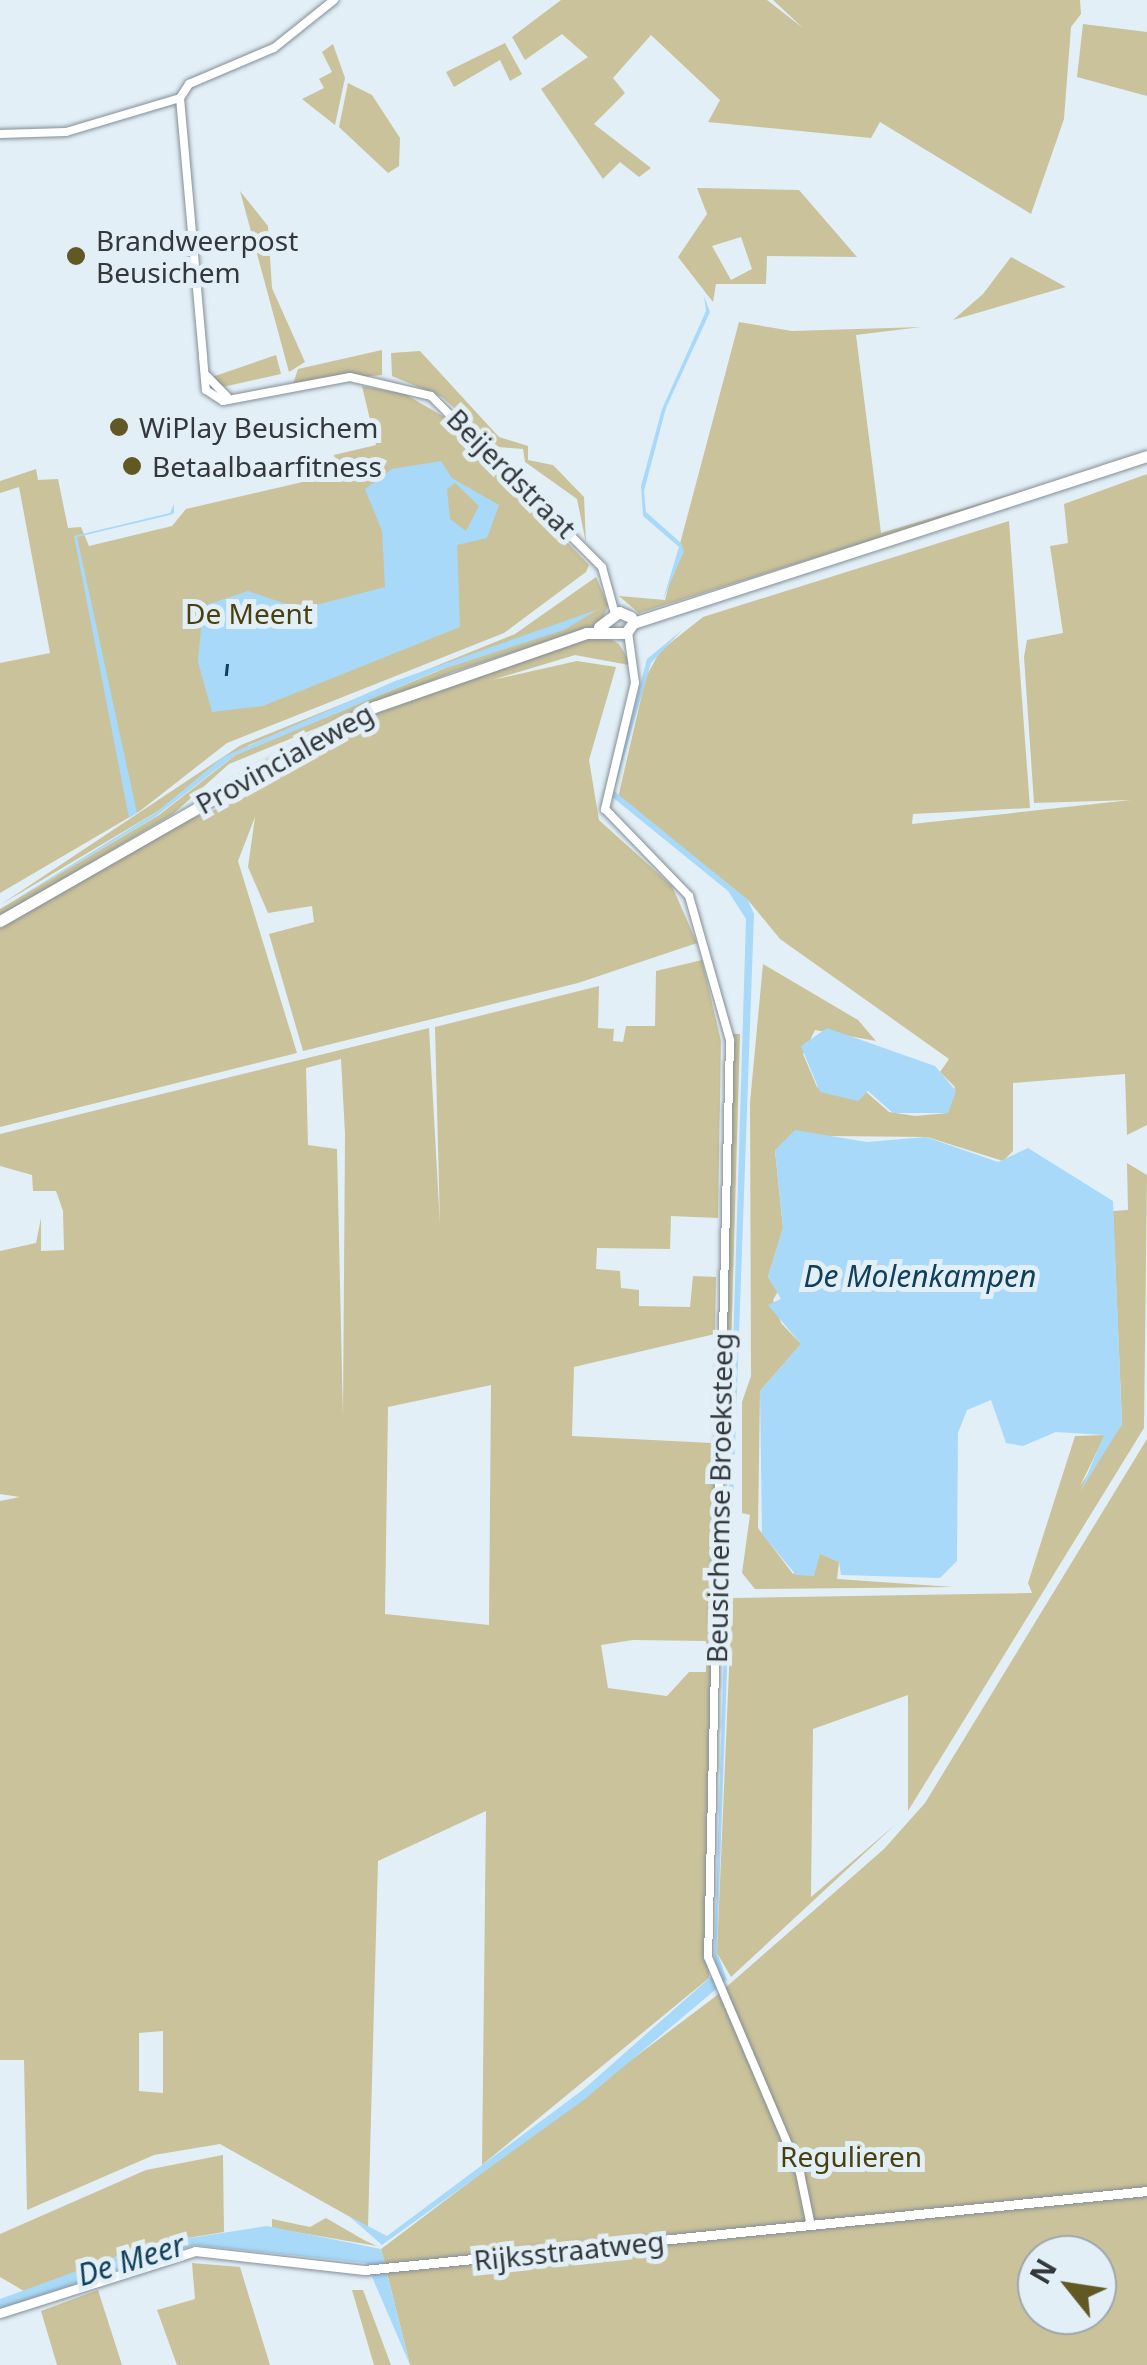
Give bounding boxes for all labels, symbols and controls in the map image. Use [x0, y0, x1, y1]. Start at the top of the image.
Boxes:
place label: Brandweerpost Beusichem [96, 223, 298, 289]
marker: Brandweerpost Beusichem [65, 245, 87, 267]
street label: Beijerdstraat [441, 402, 583, 544]
place label: WiPlay Beusichem [139, 410, 378, 444]
marker: WiPlay Beusichem [108, 416, 130, 438]
place label: Betaalbaarfitness [152, 449, 382, 483]
marker: Betaalbaarfitness [121, 455, 143, 477]
park label: De Meent [185, 596, 313, 630]
street label: Provincialeweg [190, 696, 378, 820]
water label: De Molenkampen [804, 1258, 1036, 1294]
street label: Beusichemse Broeksteeg [699, 1333, 739, 1663]
park label: Regulieren [780, 2139, 922, 2173]
street label: Rijksstraatweg [472, 2223, 666, 2277]
water label: De Meer [73, 2227, 189, 2293]
north arrow [1017, 2235, 1117, 2335]
text: N [1021, 2252, 1065, 2290]

